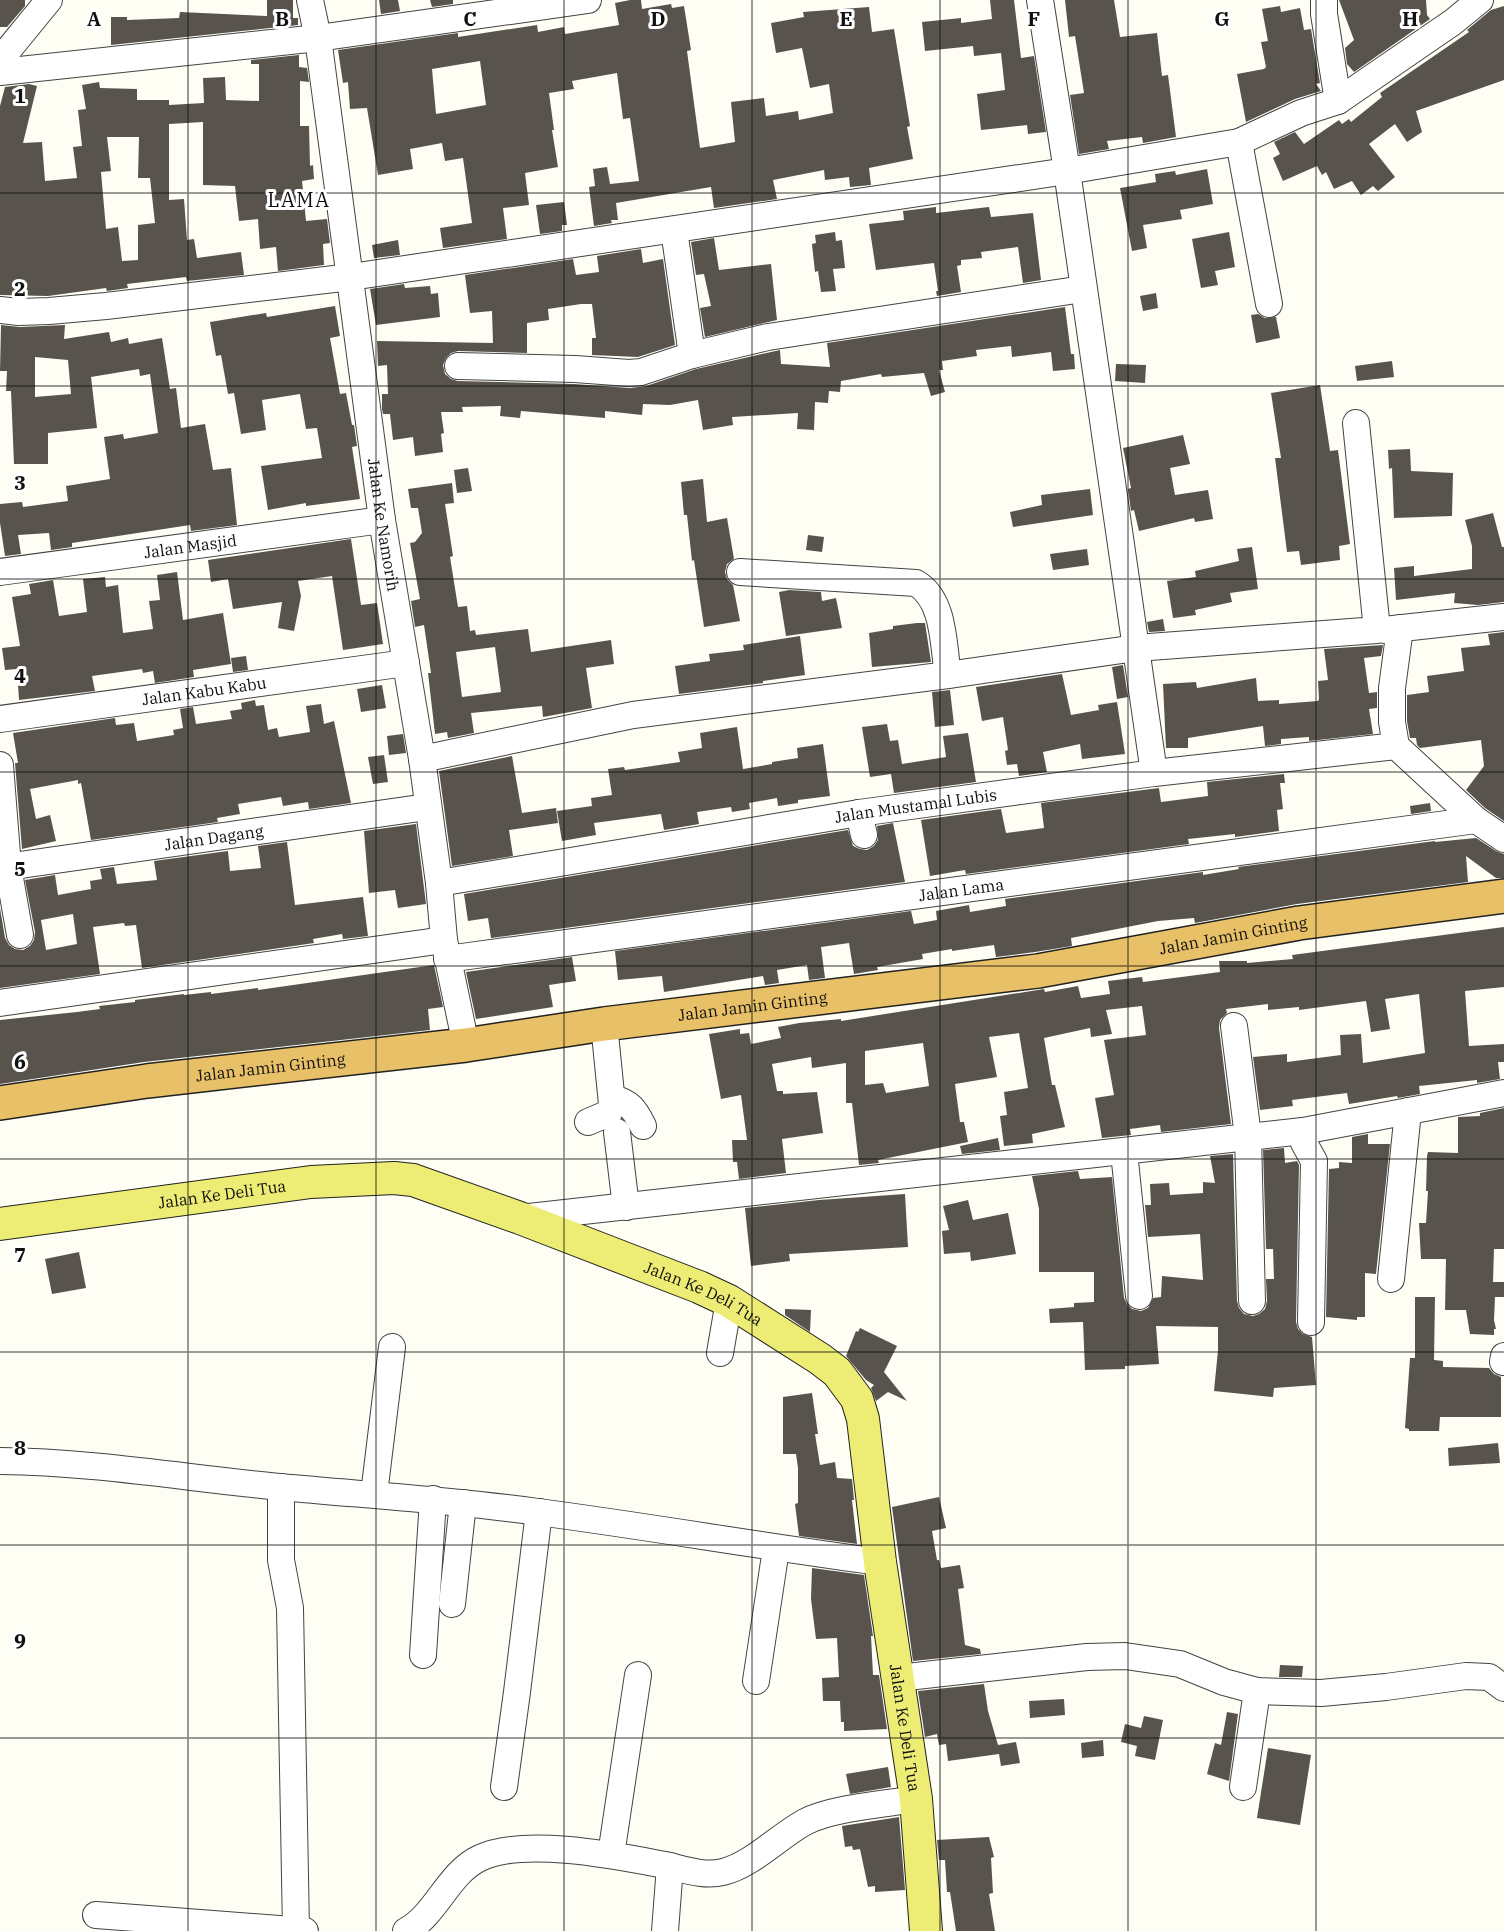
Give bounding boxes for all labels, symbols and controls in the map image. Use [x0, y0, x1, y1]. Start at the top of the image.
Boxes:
text: A [87, 5, 101, 32]
text: B [275, 5, 289, 32]
text: C [463, 5, 477, 32]
text: D [650, 5, 666, 32]
text: E [839, 5, 853, 32]
text: F [1028, 5, 1040, 32]
text: G [1214, 5, 1230, 32]
text: H [1402, 5, 1418, 32]
text: 1 [14, 82, 26, 109]
district label: LAMA [268, 186, 330, 213]
text: 2 [14, 275, 26, 302]
street label: Jalan Ke Namorih [364, 457, 404, 593]
text: 3 [14, 469, 26, 496]
street label: Jalan Masjid [142, 530, 238, 562]
text: 4 [14, 662, 26, 689]
street label: Jalan Kabu Kabu [141, 672, 268, 709]
street label: Jalan Mustamal Lubis [833, 784, 998, 827]
street label: Jalan Dagang [163, 820, 265, 854]
text: 5 [14, 855, 26, 882]
street label: Jalan Lama [917, 874, 1005, 905]
street label: Jalan Jamin Ginting [1158, 912, 1309, 959]
street label: Jalan Jamin Ginting [677, 987, 829, 1025]
text: 6 [14, 1048, 26, 1075]
street label: Jalan Jamin Ginting [195, 1049, 347, 1085]
street label: Jalan Ke Deli Tua [157, 1175, 287, 1213]
text: 7 [14, 1241, 26, 1268]
street label: Jalan Ke Deli Tua [641, 1257, 767, 1330]
text: 8 [14, 1434, 26, 1461]
text: 9 [14, 1627, 26, 1654]
street label: Jalan Ke Deli Tua [886, 1663, 925, 1793]

